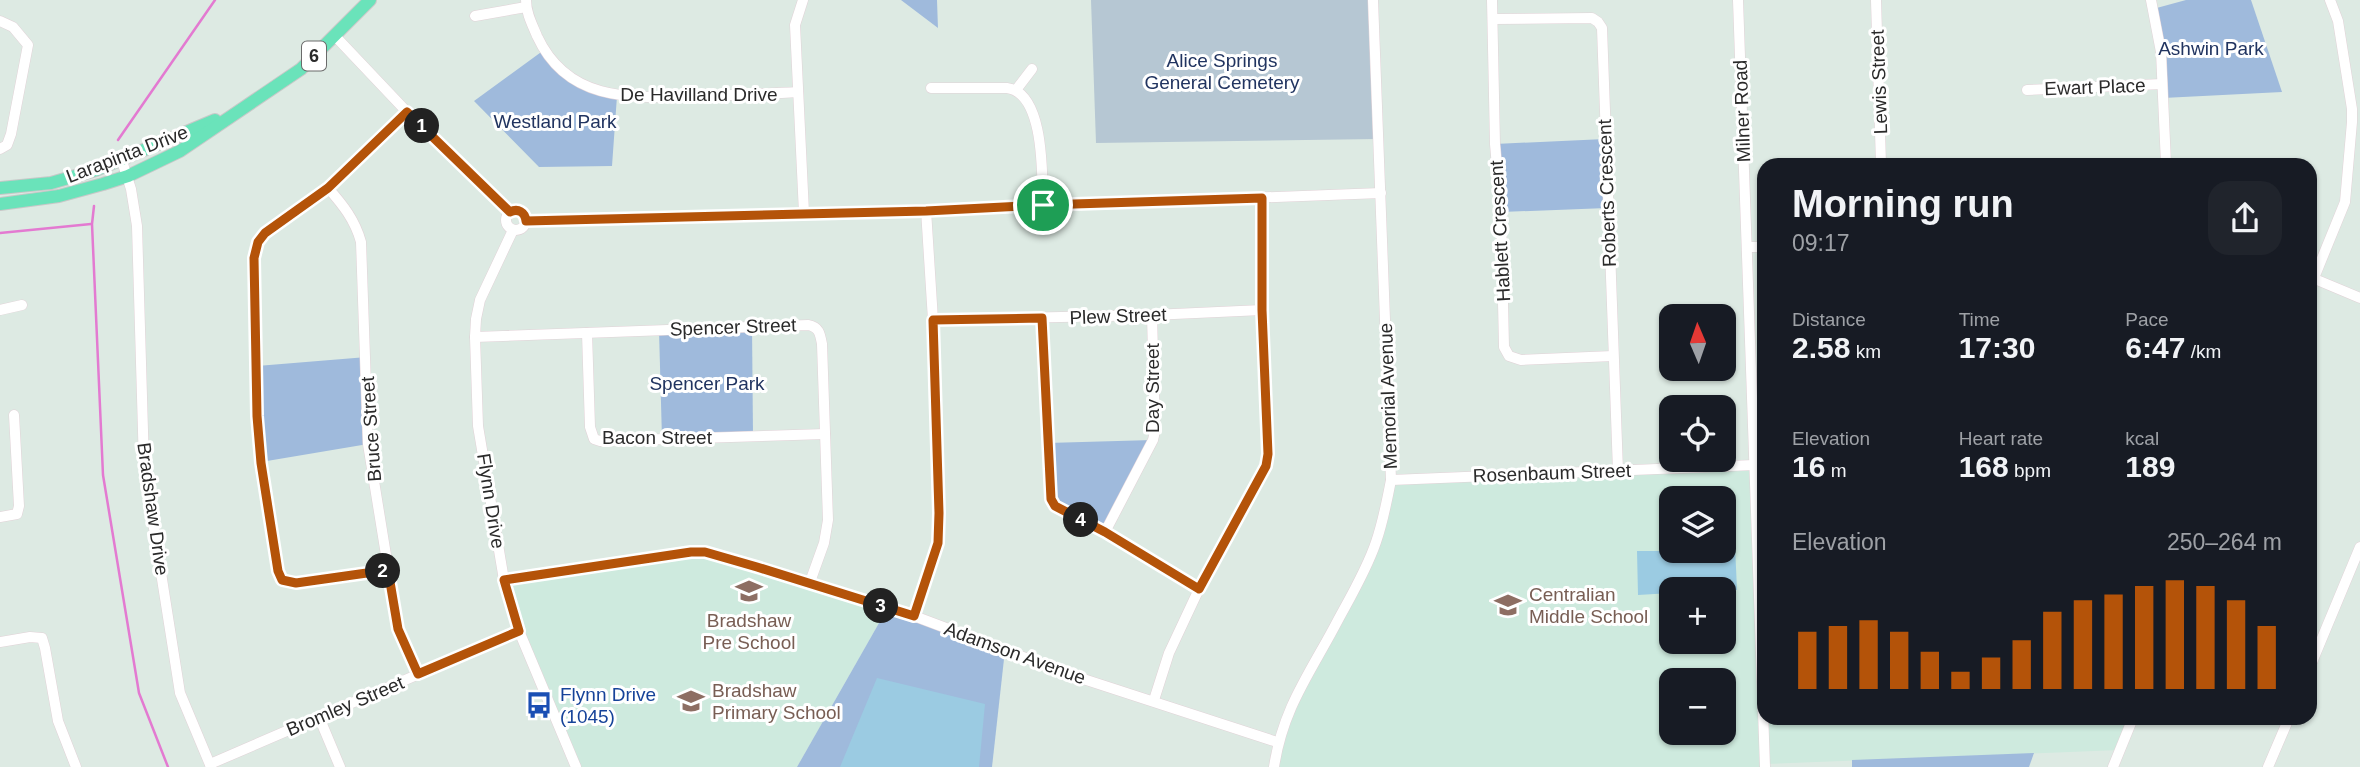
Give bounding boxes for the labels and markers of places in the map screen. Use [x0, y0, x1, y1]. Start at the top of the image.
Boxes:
pin: 1 [404, 108, 440, 144]
pin [1013, 175, 1073, 235]
pin: 4 [1064, 503, 1098, 538]
pin: 2 [366, 554, 400, 588]
school or university icon: Bradshaw Pre School [734, 576, 764, 606]
place label: Centralian Middle School [1529, 584, 1648, 627]
pin: 3 [864, 588, 898, 624]
school or university icon: Centralian Middle School [1493, 590, 1523, 620]
place label: Bradshaw Pre School [703, 610, 795, 653]
place label: Bradshaw Primary School [712, 680, 841, 723]
place label: Flynn Drive (1045) [560, 684, 656, 727]
school or university icon: Bradshaw Primary School [676, 686, 706, 716]
bus stop icon: Flynn Drive (1045) [524, 690, 554, 720]

